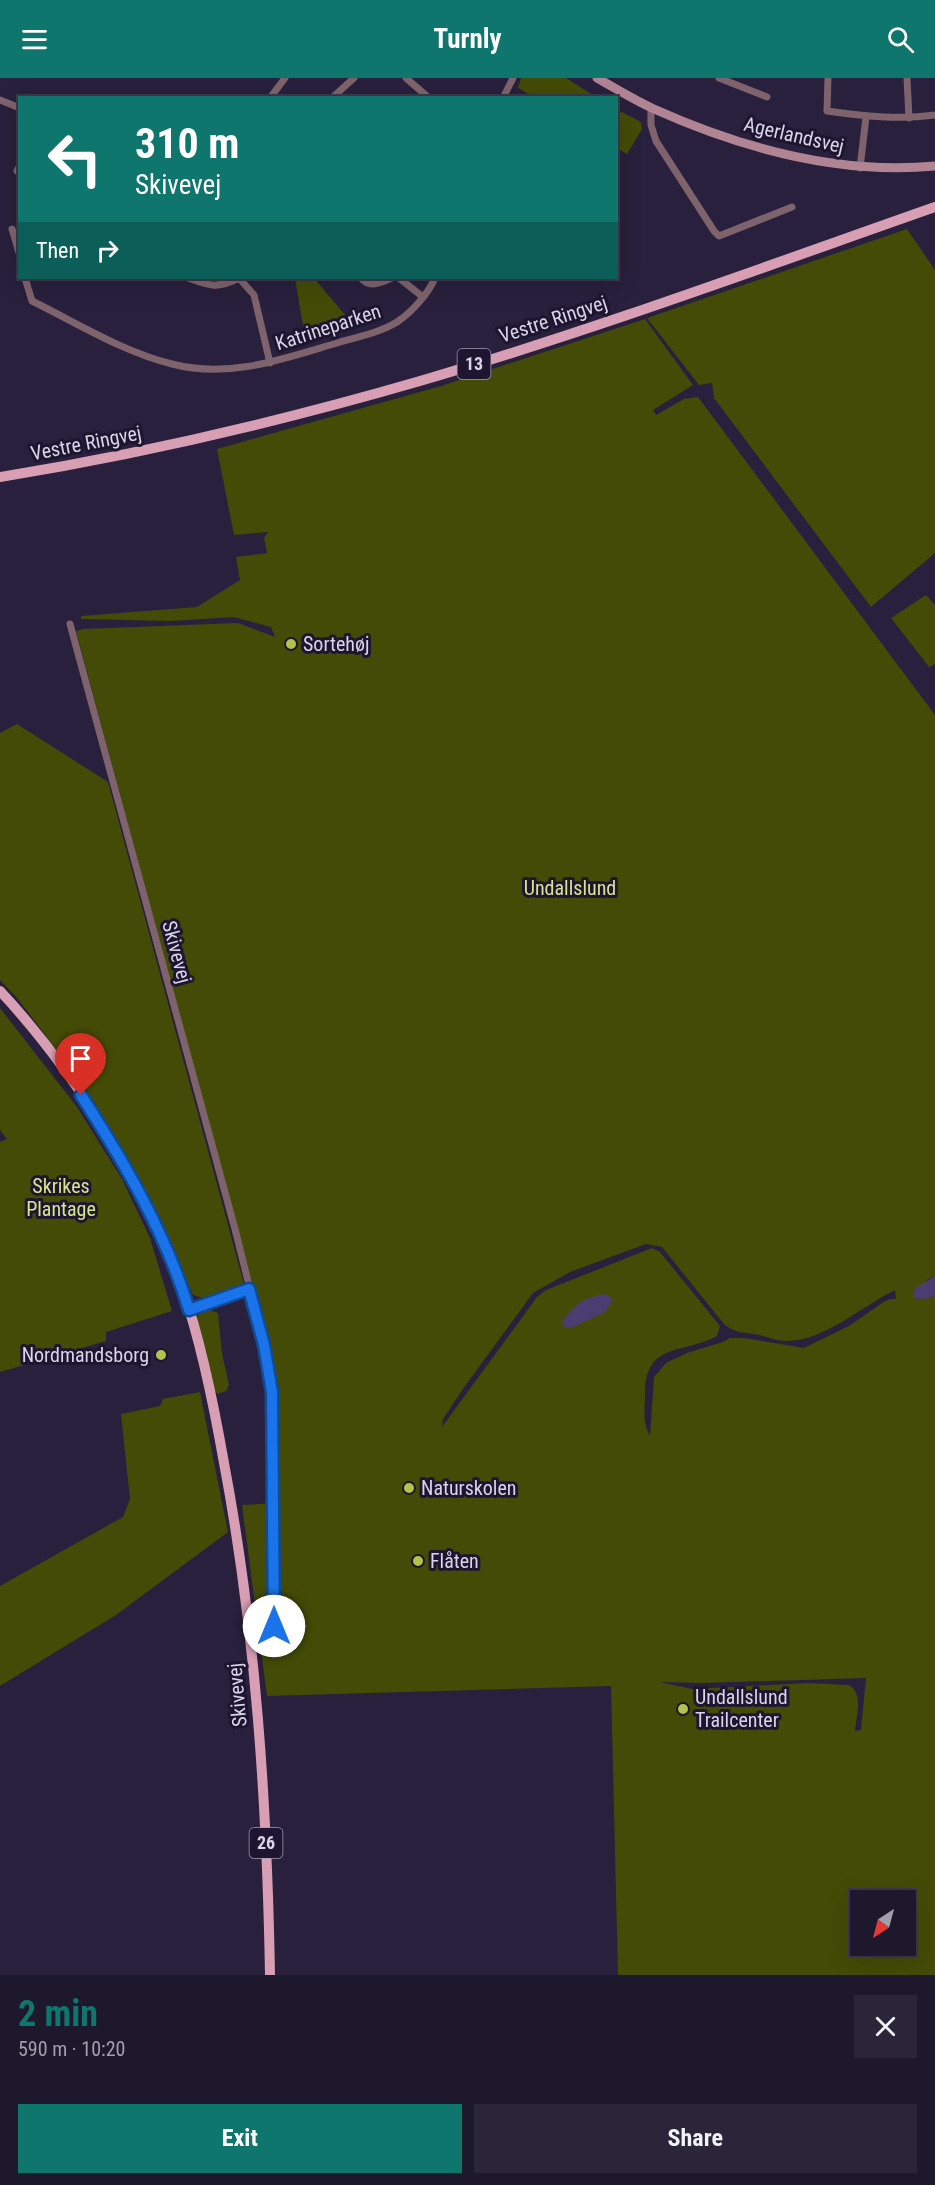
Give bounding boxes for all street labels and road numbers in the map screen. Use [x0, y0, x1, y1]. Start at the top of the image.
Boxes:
street label: Agerlandsvej [742, 112, 846, 158]
street label: Vestre Ringvej [496, 290, 610, 348]
street label: Katrineparken [272, 299, 384, 355]
road number: 13 [458, 349, 490, 379]
street label: Vestre Ringvej [29, 421, 143, 465]
street label: Skivevej [157, 918, 197, 986]
street label: Skivevej [222, 1662, 252, 1728]
road number: 26 [250, 1828, 282, 1858]

